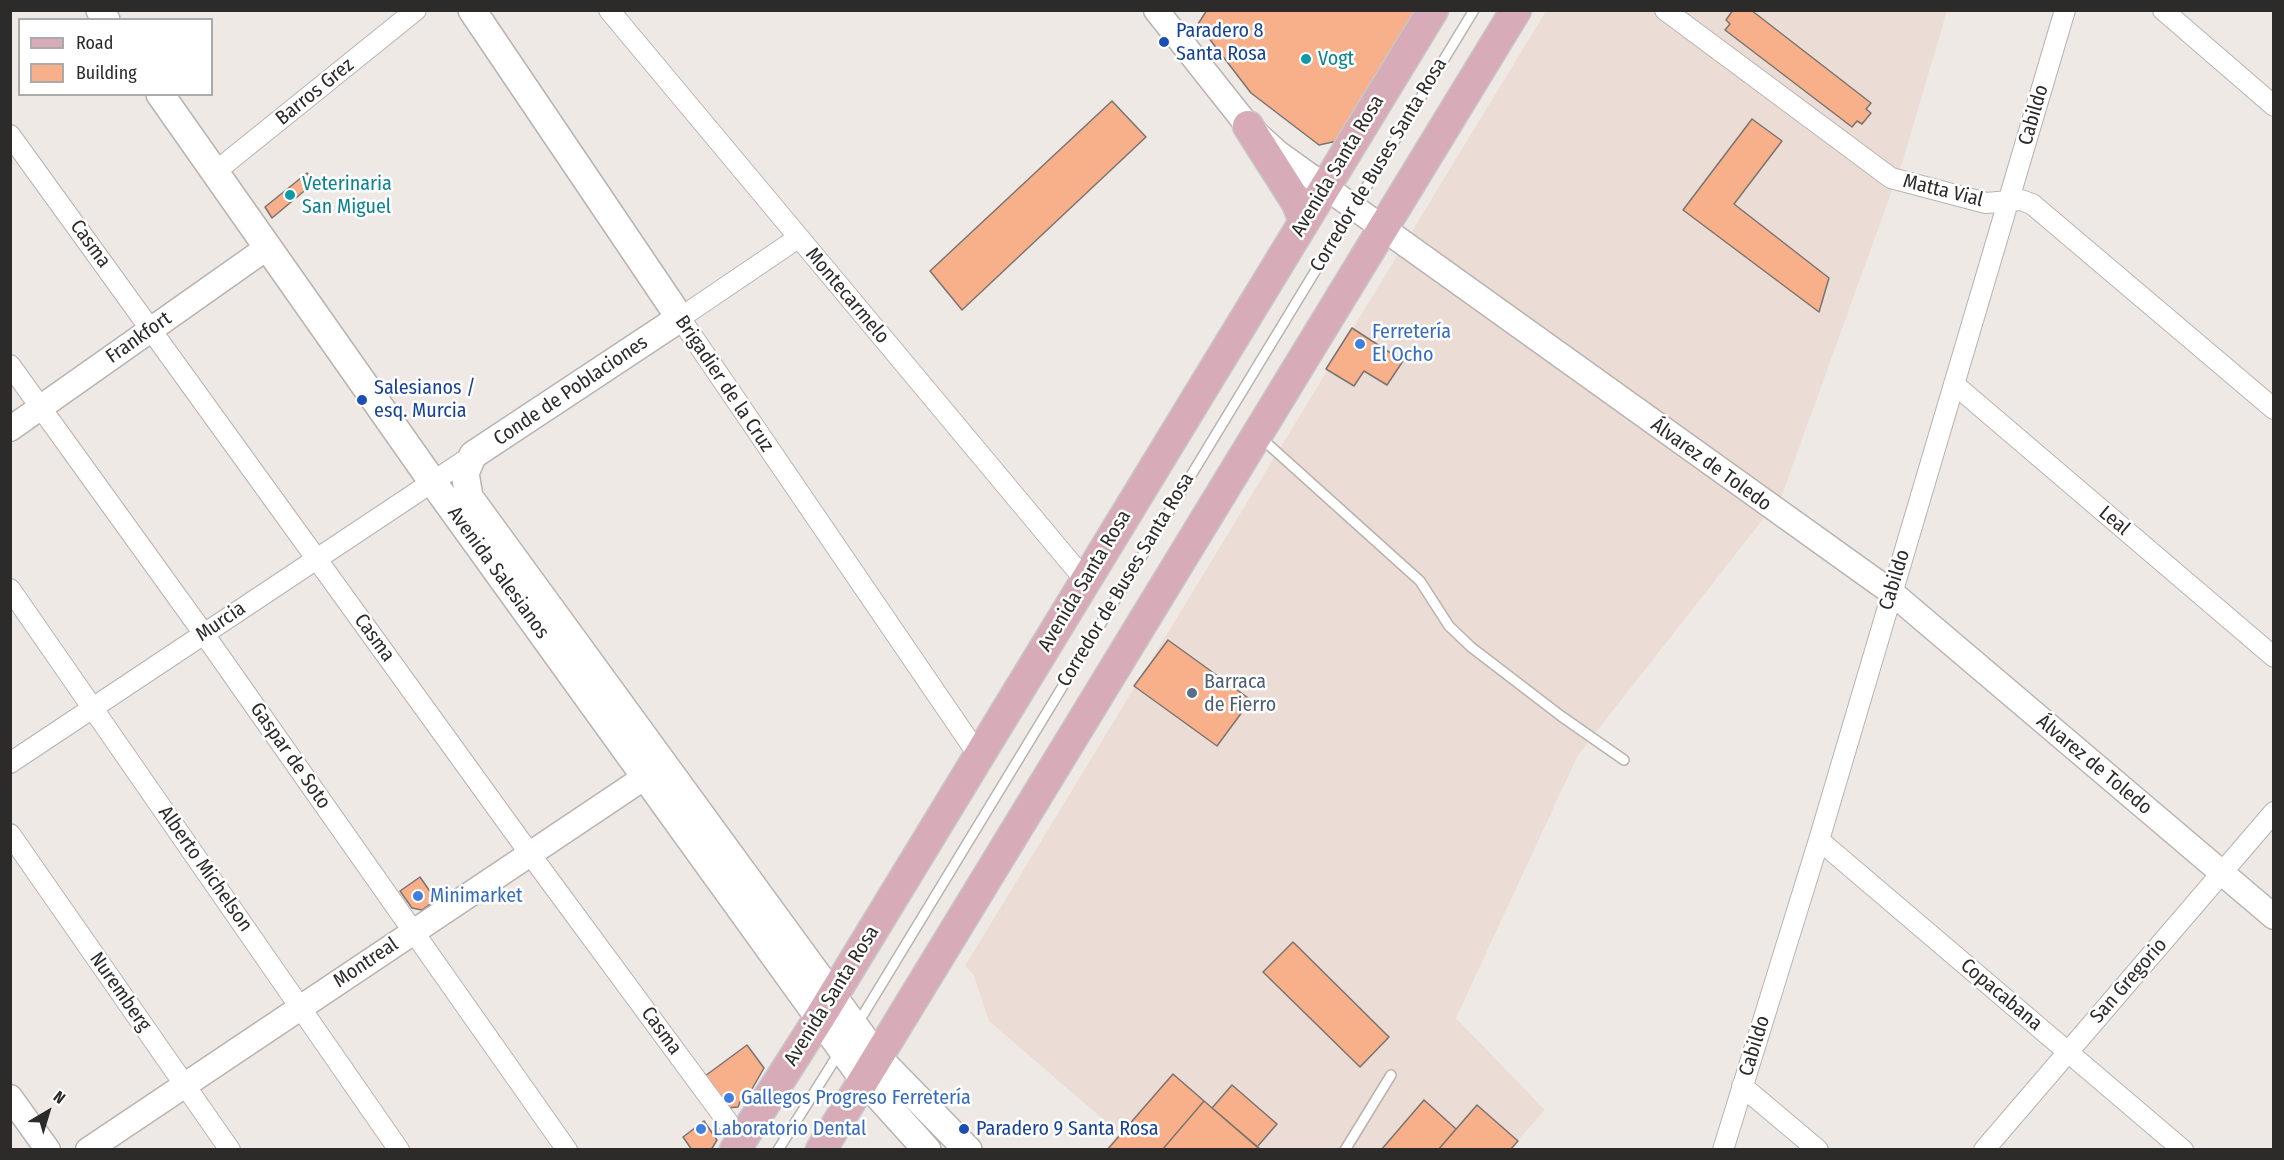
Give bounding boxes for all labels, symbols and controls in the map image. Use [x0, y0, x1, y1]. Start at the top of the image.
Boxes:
legend [18, 18, 213, 96]
place label: Paradero 8 Santa Rosa [1176, 19, 1266, 66]
text: Road [76, 32, 113, 54]
marker: Paradero 8 Santa Rosa [1157, 35, 1171, 49]
place label: Vogt [1318, 47, 1354, 71]
marker: Vogt [1299, 52, 1313, 66]
street label: Barros Grez [271, 53, 359, 131]
street label: Corredor de Buses Santa Rosa [1306, 54, 1452, 276]
text: Building [76, 62, 137, 84]
street label: Cabildo [2014, 82, 2054, 148]
street label: Avenida Santa Rosa [1286, 91, 1390, 241]
street label: Matta Vial [1901, 169, 1985, 213]
place label: Veterinaria San Miguel [302, 172, 392, 219]
marker: Veterinaria San Miguel [283, 188, 297, 202]
street label: Casma [65, 215, 115, 273]
street label: Montecarmelo [800, 243, 894, 349]
street label: Frankfort [102, 307, 176, 369]
street label: Brigadier de la Cruz [670, 311, 778, 457]
place label: Ferretería El Ocho [1372, 320, 1451, 367]
street label: Conde de Poblaciones [489, 331, 653, 451]
marker: Ferretería El Ocho [1353, 337, 1367, 351]
place label: Salesianos / esq. Murcia [374, 376, 476, 423]
marker: Salesianos / esq. Murcia [355, 393, 369, 407]
street label: Álvarez de Toledo [1646, 413, 1776, 517]
street label: Corredor de Buses Santa Rosa [1053, 469, 1199, 691]
street label: Leal [2094, 501, 2134, 541]
street label: Avenida Salesianos [442, 502, 554, 644]
street label: Avenida Santa Rosa [1033, 506, 1137, 656]
street label: Cabildo [1874, 547, 1916, 613]
street label: Murcia [192, 597, 250, 647]
street label: Casma [349, 609, 399, 667]
place label: Barraca de Fierro [1204, 670, 1276, 717]
marker: Barraca de Fierro [1185, 686, 1199, 700]
street label: Gaspar de Soto [245, 698, 335, 814]
street label: Álvarez de Toledo [2031, 710, 2157, 820]
street label: Alberto Michelson [153, 802, 257, 936]
place label: Minimarket [430, 884, 523, 908]
marker: Minimarket [411, 889, 425, 903]
street label: Avenida Santa Rosa [779, 922, 885, 1070]
street label: Montreal [329, 933, 403, 993]
street label: San Gregorio [2086, 934, 2172, 1028]
street label: Nuremberg [84, 948, 156, 1036]
street label: Copacabana [1955, 954, 2047, 1036]
street label: Casma [636, 1002, 686, 1060]
street label: Cabildo [1734, 1013, 1776, 1079]
north arrow [18, 1082, 78, 1142]
place label: Gallegos Progreso Ferretería [741, 1086, 971, 1110]
text: N [50, 1087, 69, 1108]
marker: Gallegos Progreso Ferretería [722, 1091, 736, 1105]
place label: Laboratorio Dental [713, 1117, 866, 1141]
place label: Paradero 9 Santa Rosa [976, 1117, 1159, 1141]
marker: Laboratorio Dental [694, 1122, 708, 1136]
marker: Paradero 9 Santa Rosa [957, 1122, 971, 1136]

